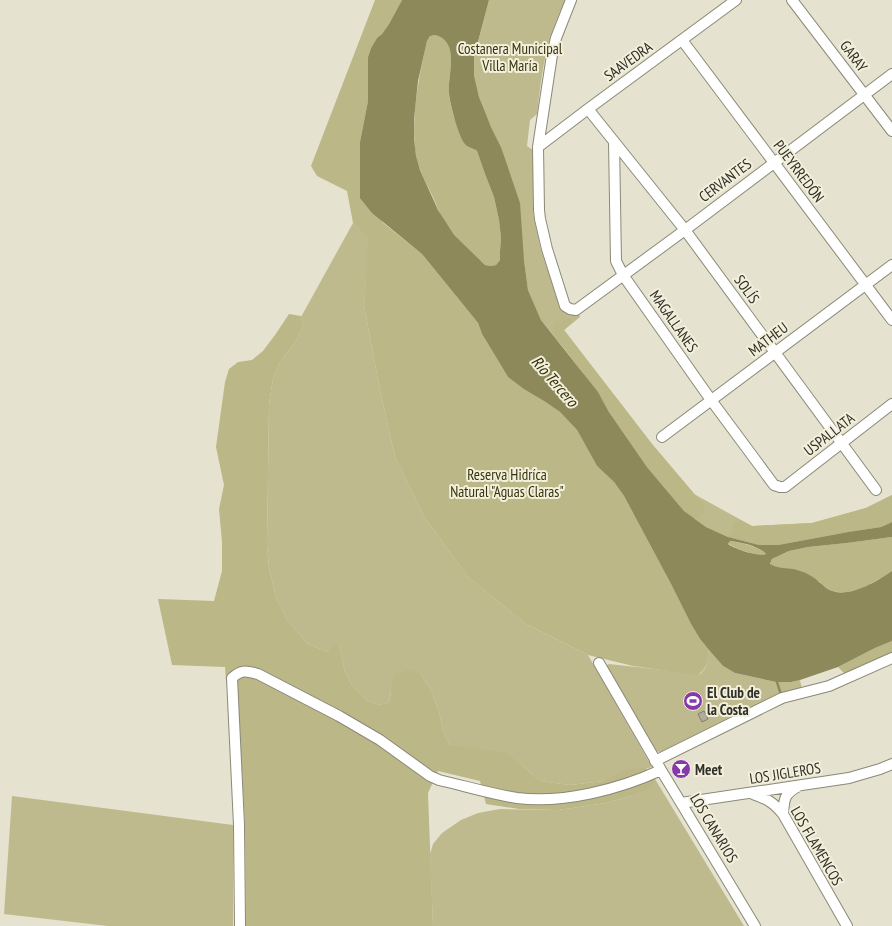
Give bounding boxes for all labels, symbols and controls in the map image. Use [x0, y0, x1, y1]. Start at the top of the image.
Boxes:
street label: SAAVEDRA [600, 37, 657, 85]
street label: GARAY [836, 37, 872, 76]
park label: Costanera Municipal Villa María [458, 39, 563, 75]
street label: PUEYRREDÓN [769, 136, 829, 206]
street label: CERVANTES [695, 154, 755, 206]
street label: SOLÍS [730, 271, 764, 307]
street label: MAGALLANES [646, 286, 702, 356]
street label: MATHEU [744, 318, 792, 360]
water label: Río Tercero [527, 351, 583, 411]
street label: USPALLATA [800, 408, 859, 460]
park label: Reserva Hidríca Natural "Aguas Claras" [450, 465, 564, 501]
place label: El Club de la Costa [707, 683, 760, 719]
sports icon: El Club de la Costa [682, 690, 704, 712]
bar icon: Meet [670, 758, 692, 780]
street label: LOS JIGLEROS [748, 758, 822, 788]
place label: Meet [695, 760, 723, 779]
street label: LOS CANARIOS [686, 790, 742, 866]
street label: LOS FLAMENCOS [787, 803, 847, 889]

